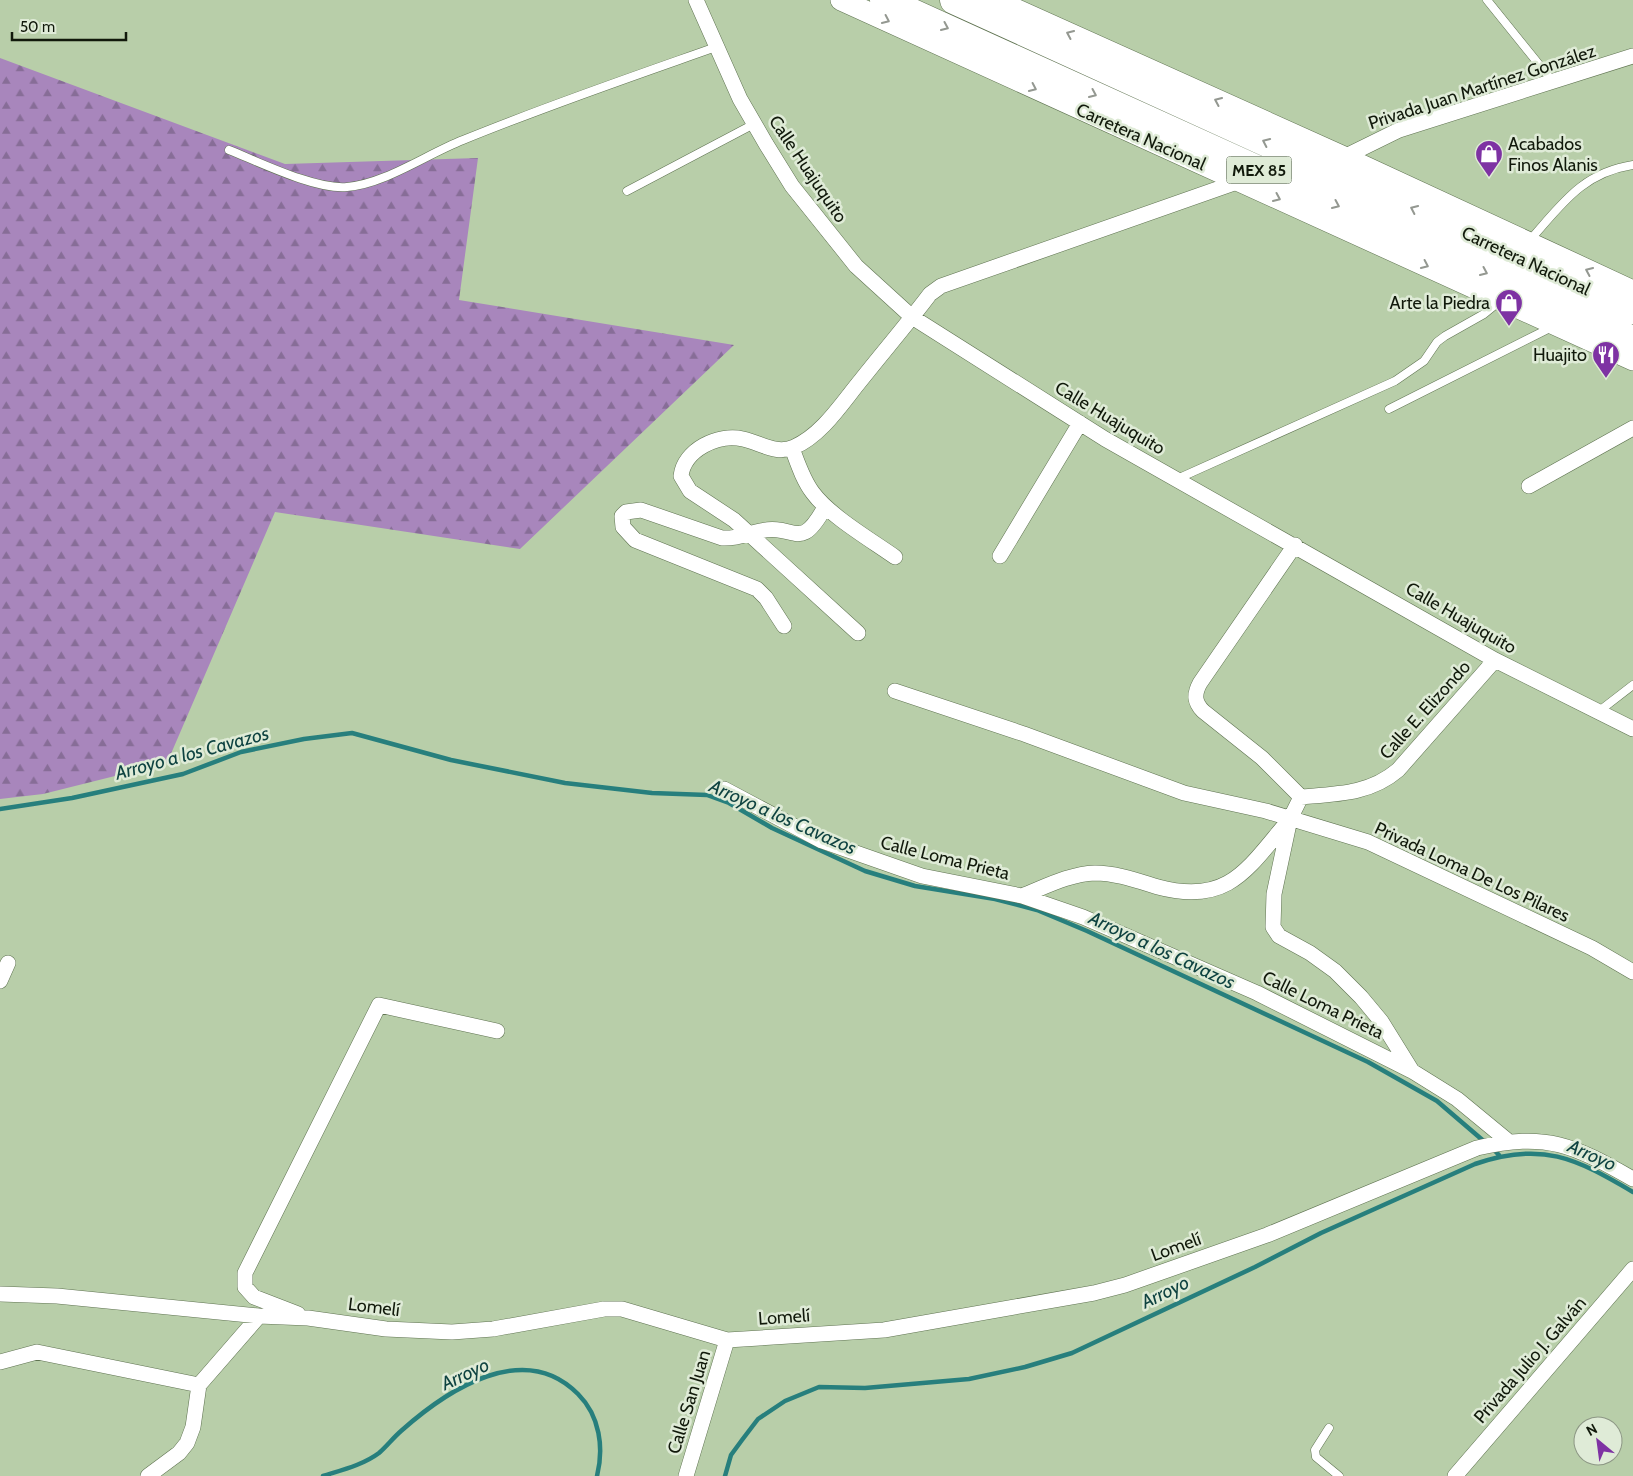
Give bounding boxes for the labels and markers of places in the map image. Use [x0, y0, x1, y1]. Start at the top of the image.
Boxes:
place label: Acabados Finos Alanis [1508, 133, 1598, 176]
shop icon: Acabados Finos Alanis [1474, 139, 1504, 178]
shop icon: Arte la Piedra [1494, 288, 1524, 327]
place label: Arte la Piedra [1390, 292, 1490, 314]
restaurant icon: Huajito [1591, 340, 1621, 379]
place label: Huajito [1533, 344, 1587, 366]

